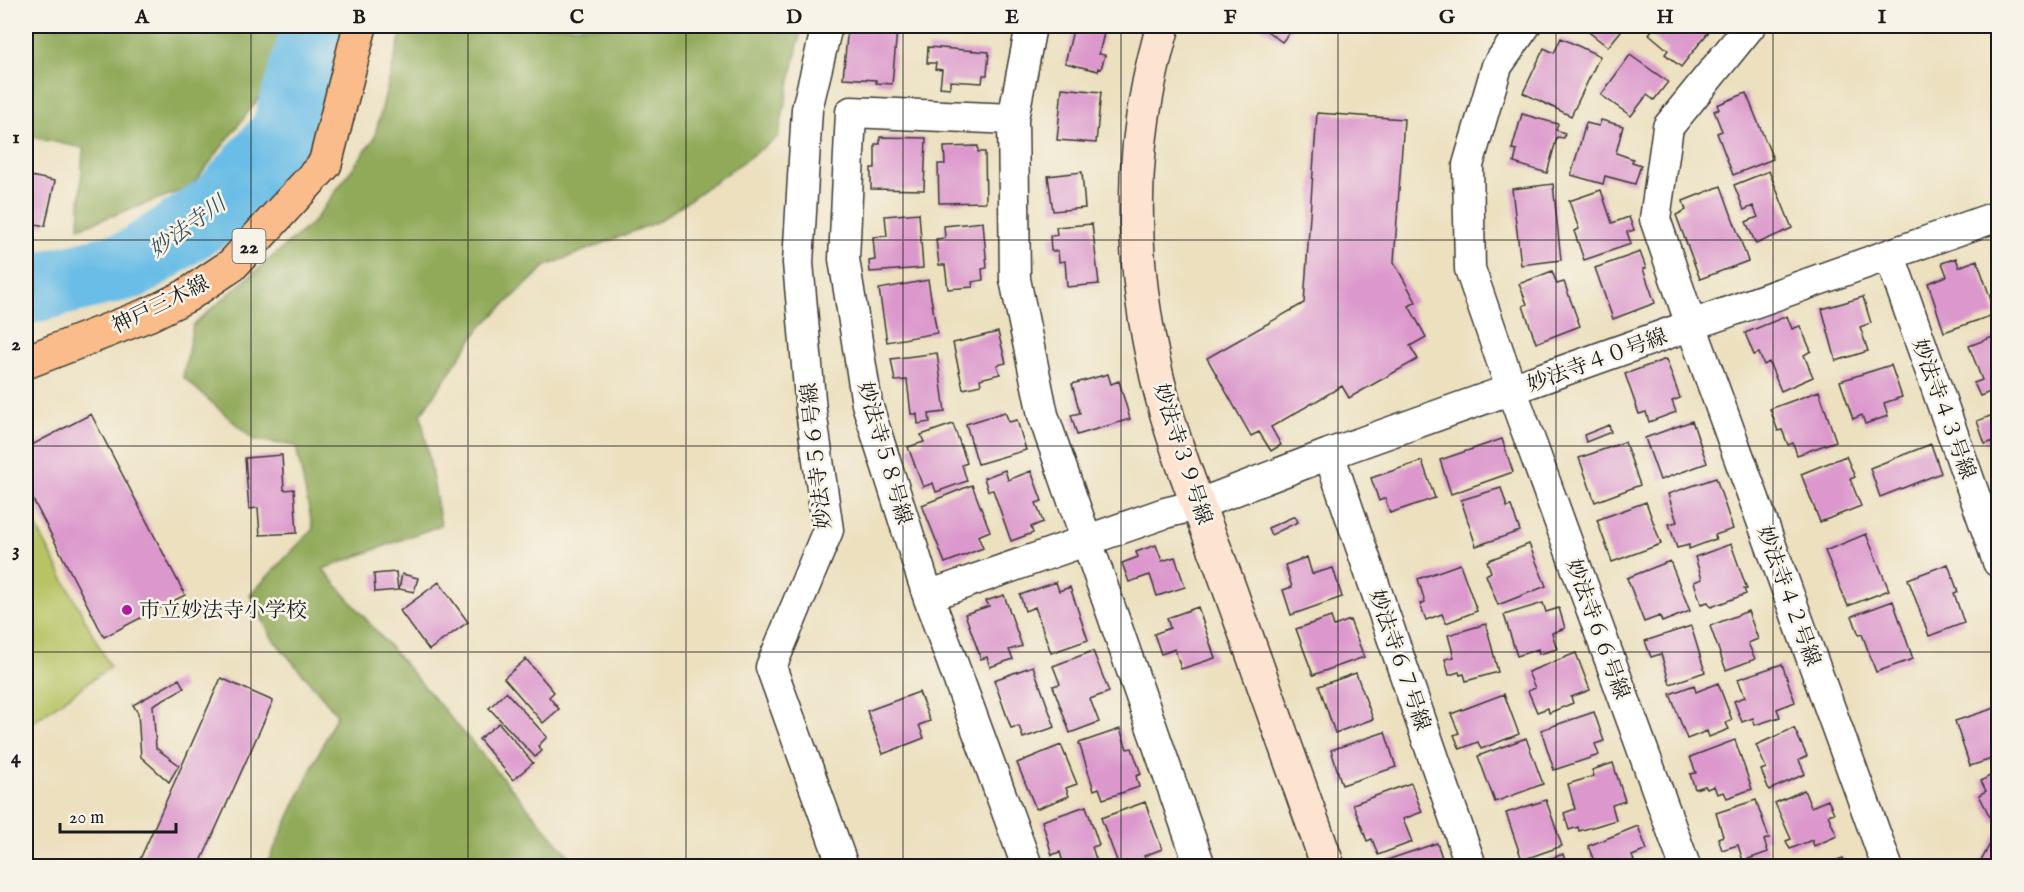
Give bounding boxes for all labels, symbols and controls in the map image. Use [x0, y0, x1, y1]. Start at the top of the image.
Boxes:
text: A [134, 5, 150, 30]
text: B [352, 5, 366, 30]
text: C [570, 5, 584, 30]
text: D [786, 5, 802, 30]
text: E [1005, 5, 1019, 30]
text: F [1224, 5, 1237, 30]
text: G [1439, 5, 1456, 30]
text: H [1656, 5, 1674, 30]
text: I [1878, 5, 1887, 30]
text: 1 [12, 125, 20, 150]
water label: 妙法寺川 [144, 189, 234, 265]
road number: 22 [232, 229, 266, 263]
street label: 神戸三木線 [108, 270, 214, 340]
street label: 妙法寺４０号線 [1524, 324, 1671, 399]
text: 2 [11, 332, 21, 357]
street label: 妙法寺４３号線 [1905, 336, 1980, 483]
street label: 妙法寺５８号線 [850, 379, 917, 528]
street label: 妙法寺３９号線 [1146, 380, 1217, 529]
street label: 妙法寺５６号線 [796, 381, 839, 530]
street label: 妙法寺４２号線 [1750, 523, 1825, 670]
text: 3 [12, 538, 20, 563]
street label: 妙法寺６６号線 [1559, 556, 1634, 703]
street label: 妙法寺６７号線 [1362, 587, 1435, 734]
place label: 市立妙法寺小学校 [139, 598, 307, 625]
marker: 市立妙法寺小学校 [120, 603, 134, 617]
text: 4 [11, 745, 22, 770]
scale bar [60, 796, 176, 834]
text: 20 m [69, 807, 104, 830]

